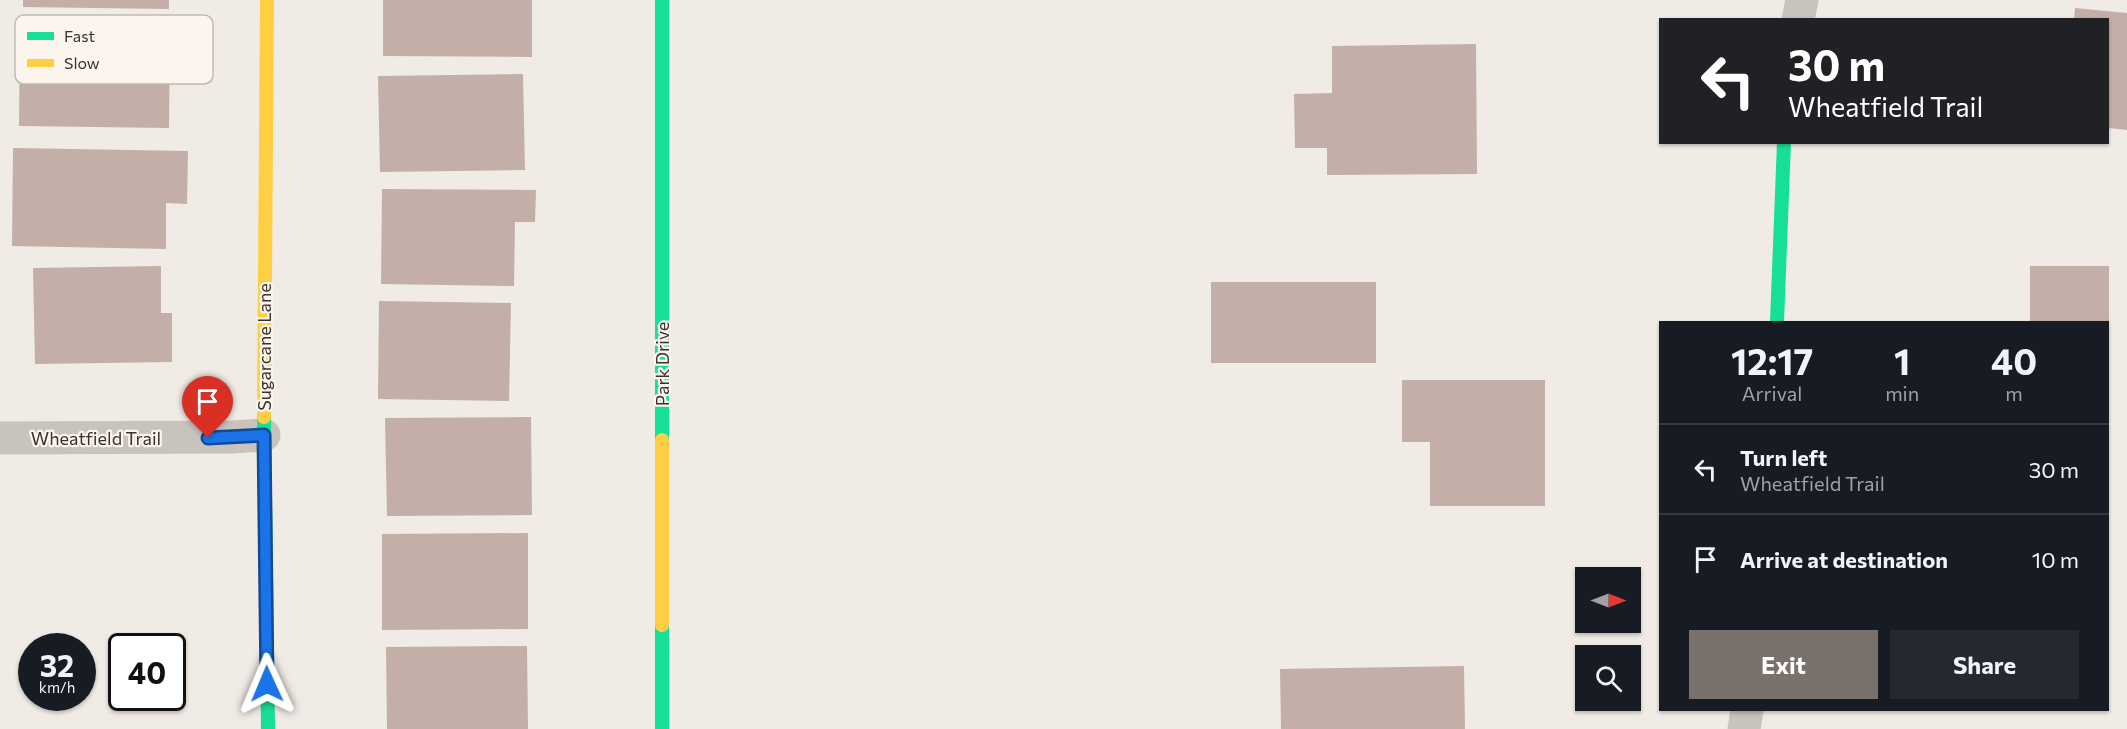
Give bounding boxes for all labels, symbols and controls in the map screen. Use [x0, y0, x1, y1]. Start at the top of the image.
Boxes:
legend [15, 15, 213, 84]
text: Fast [64, 26, 95, 45]
text: 30 m [1788, 38, 1885, 90]
icon: left [1689, 42, 1767, 120]
text: Slow [64, 53, 100, 72]
text: Wheatfield Trail [1788, 90, 1983, 123]
street label: Sugarcane Lane [253, 283, 275, 411]
street label: Park Drive [651, 322, 673, 406]
text: 12:17 [1731, 338, 1813, 382]
text: 1 [1894, 338, 1910, 382]
text: 40 [1991, 338, 2037, 382]
pin [182, 376, 233, 438]
text: Arrival [1742, 381, 1802, 405]
text: min [1885, 381, 1919, 405]
text: m [2005, 381, 2023, 405]
icon: arrive [191, 385, 224, 418]
street label: Wheatfield Trail [31, 427, 161, 449]
text: Turn left [1740, 444, 1827, 471]
icon: left [1689, 453, 1722, 486]
text: 30 m [2029, 456, 2079, 483]
text: Wheatfield Trail [1740, 471, 1885, 495]
icon: arrive [1689, 543, 1722, 576]
text: Arrive at destination [1740, 546, 1948, 573]
text: 10 m [2032, 546, 2079, 573]
north arrow [1575, 567, 1641, 633]
map controls [1575, 567, 1641, 711]
button: Exit [1689, 630, 1878, 699]
button: Share [1890, 630, 2079, 699]
speed limit sign: 40 [108, 633, 186, 711]
button: search [1575, 645, 1641, 711]
text: 32 [40, 646, 74, 683]
position arrow [235, 652, 299, 716]
text: km/h [39, 678, 75, 696]

